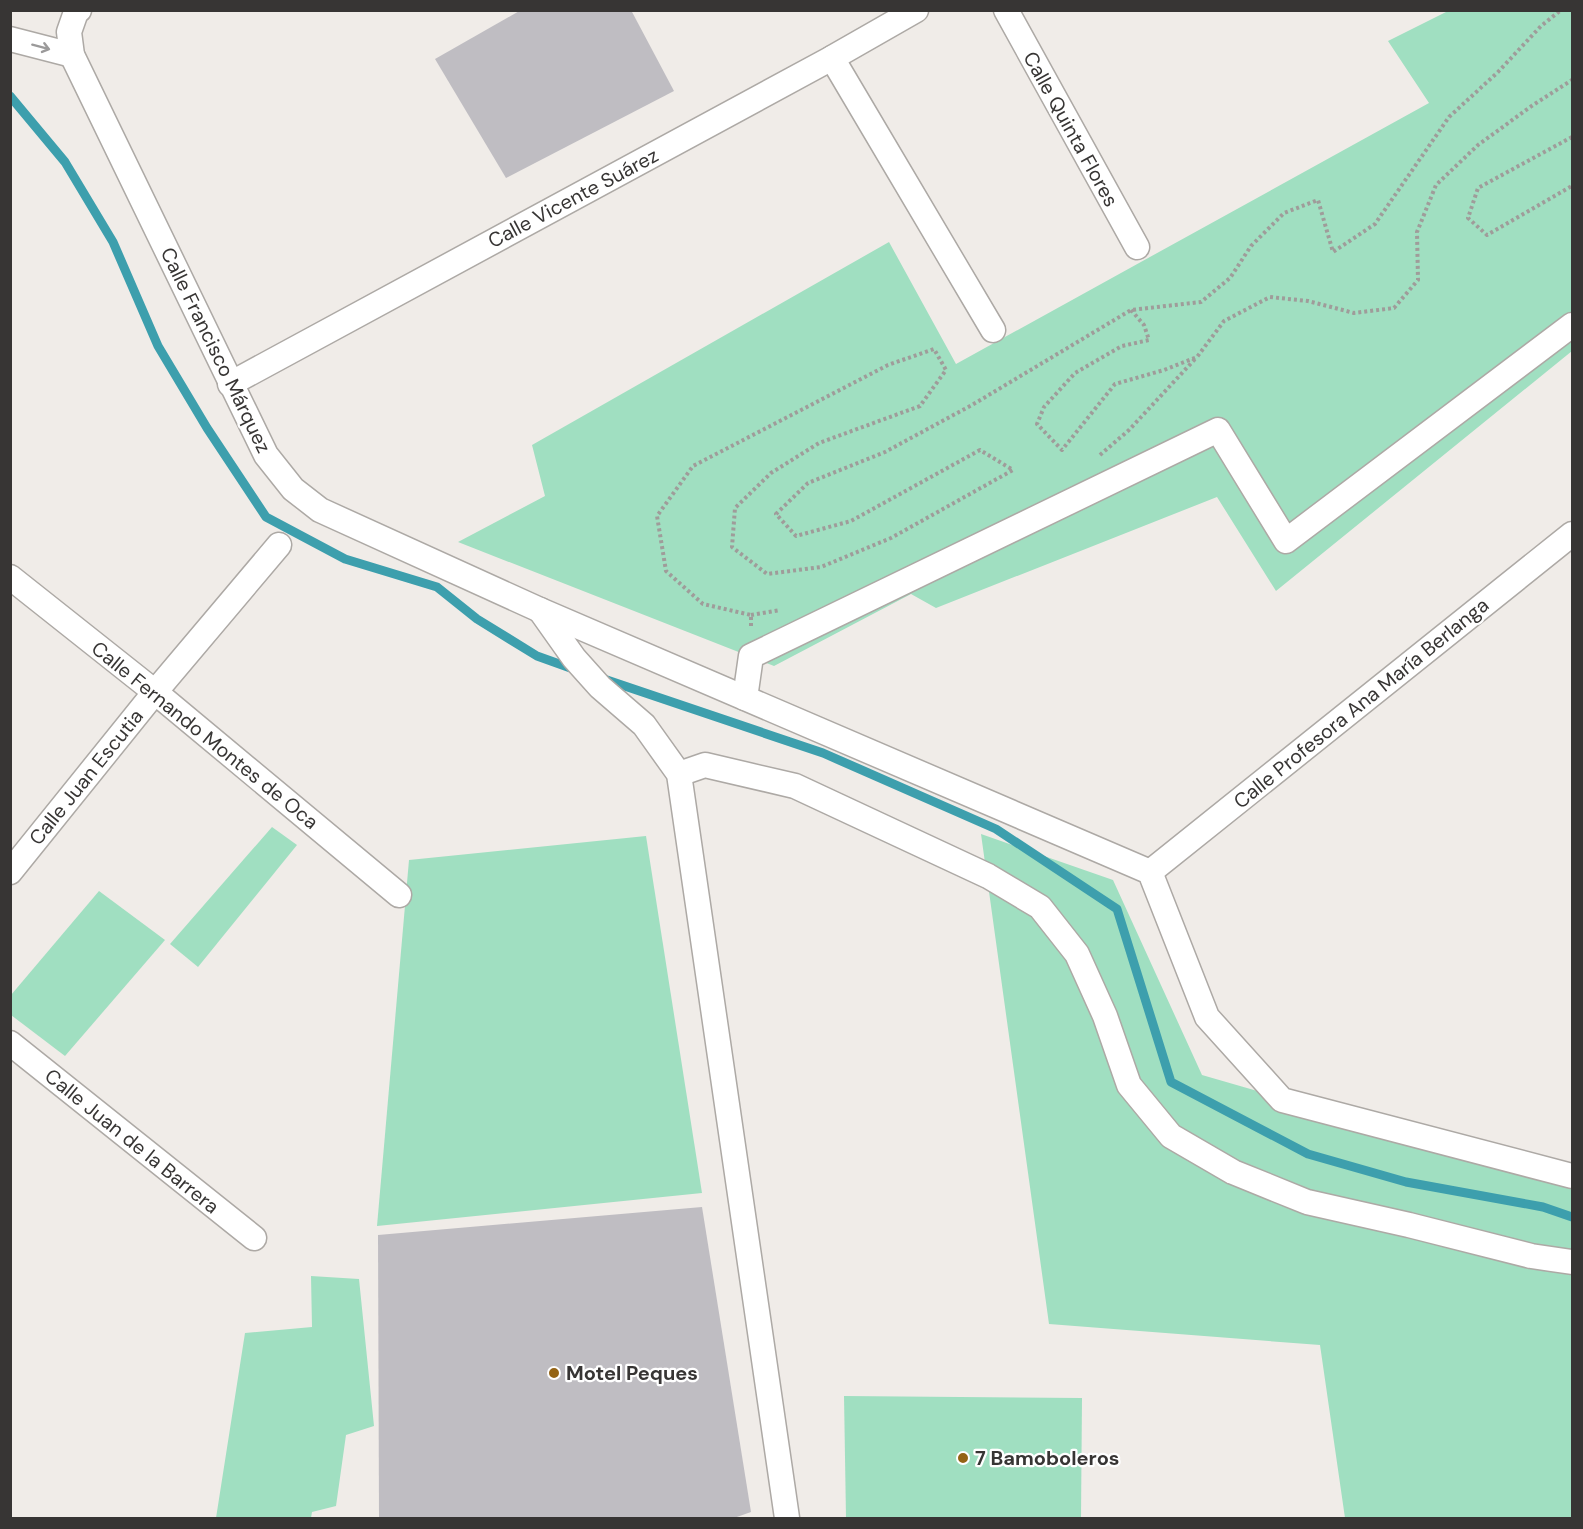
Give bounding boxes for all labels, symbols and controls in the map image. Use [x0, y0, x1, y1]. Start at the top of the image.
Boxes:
one-way arrow [32, 42, 51, 54]
street label: Calle Quinta Flores [1018, 47, 1124, 211]
street label: Calle Vicente Suárez [483, 142, 663, 254]
street label: Calle Francisco Márquez [155, 243, 277, 457]
street label: Calle Profesora Ana María Berlanga [1228, 592, 1494, 814]
street label: Calle Fernando Montes de Oca [86, 635, 324, 835]
street label: Calle Juan Escutia [23, 704, 149, 850]
street label: Calle Juan de la Barrera [40, 1063, 224, 1219]
place label: Motel Peques [566, 1360, 698, 1386]
marker: Motel Peques [547, 1366, 561, 1380]
place label: 7 Bamoboleros [975, 1445, 1119, 1471]
marker: 7 Bamoboleros [956, 1451, 970, 1465]

